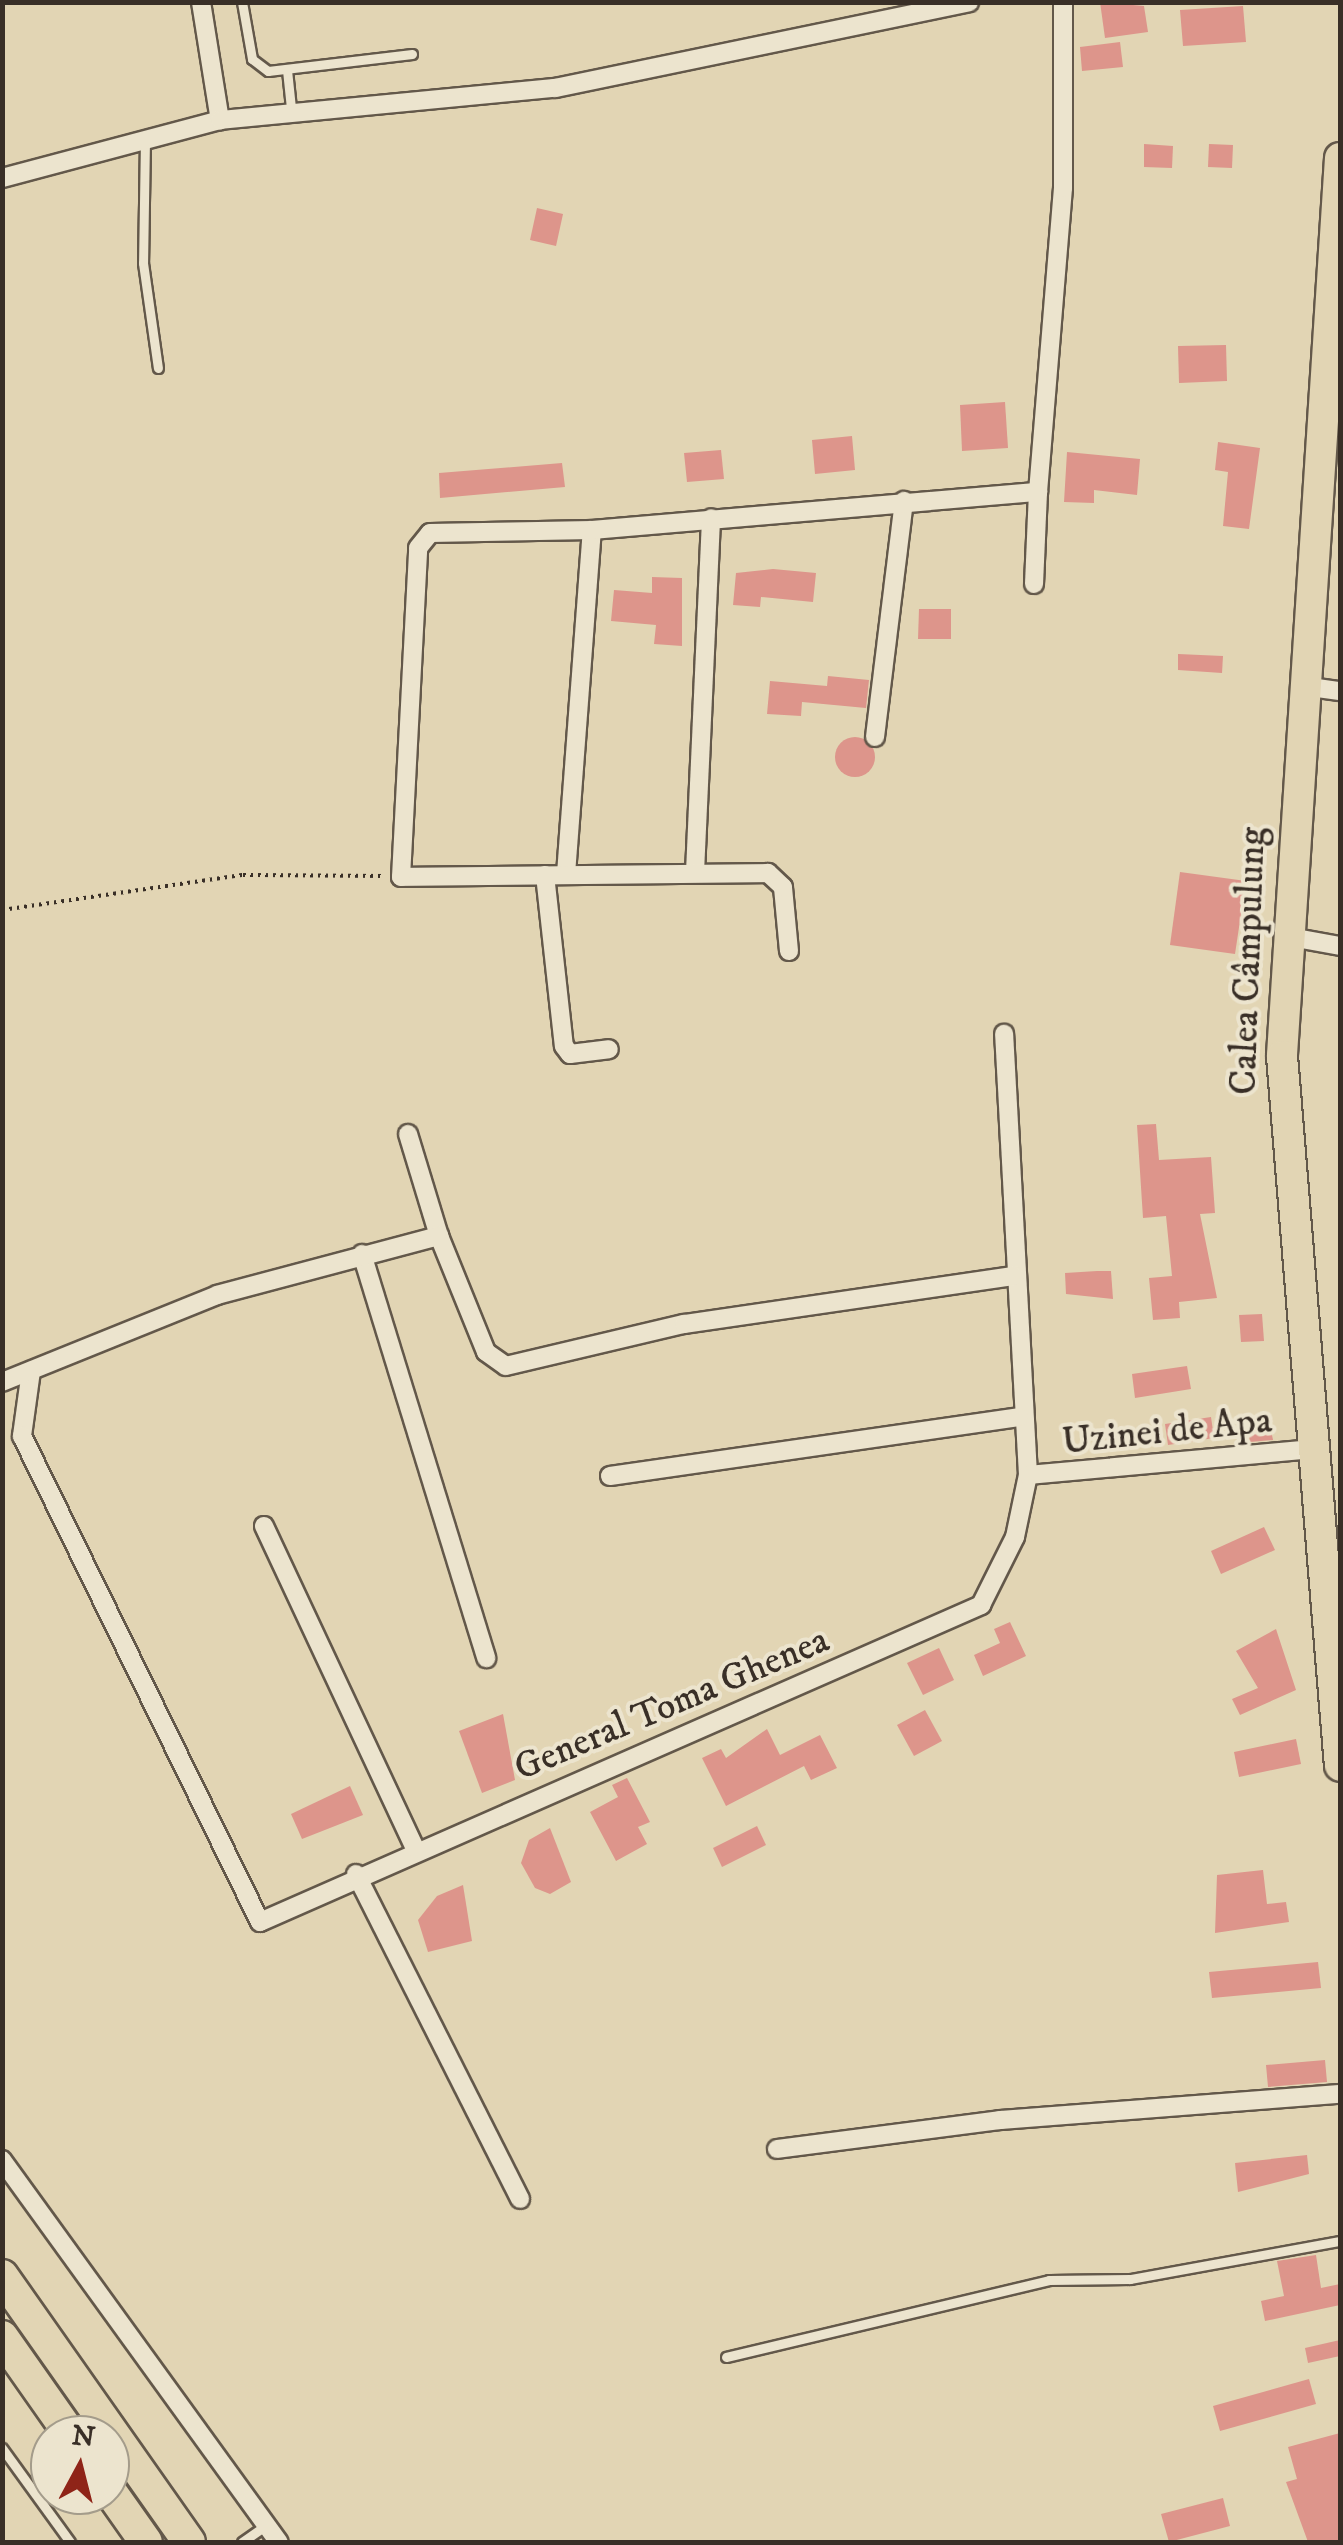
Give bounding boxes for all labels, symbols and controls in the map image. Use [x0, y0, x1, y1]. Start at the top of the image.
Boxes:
street label: Calea Câmpulung [1222, 826, 1276, 1096]
street label: Uzinei de Apa [1060, 1398, 1274, 1466]
street label: General Toma Ghenea [508, 1618, 836, 1792]
north arrow [30, 2415, 130, 2515]
text: N [70, 2418, 97, 2455]

